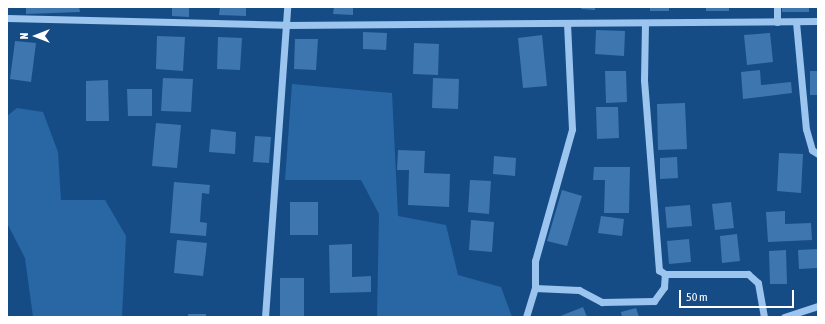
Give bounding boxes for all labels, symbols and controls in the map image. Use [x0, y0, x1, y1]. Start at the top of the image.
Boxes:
north arrow [16, 16, 56, 56]
text: N [18, 33, 30, 39]
scale bar [681, 282, 796, 308]
text: 50 m [686, 290, 708, 304]

